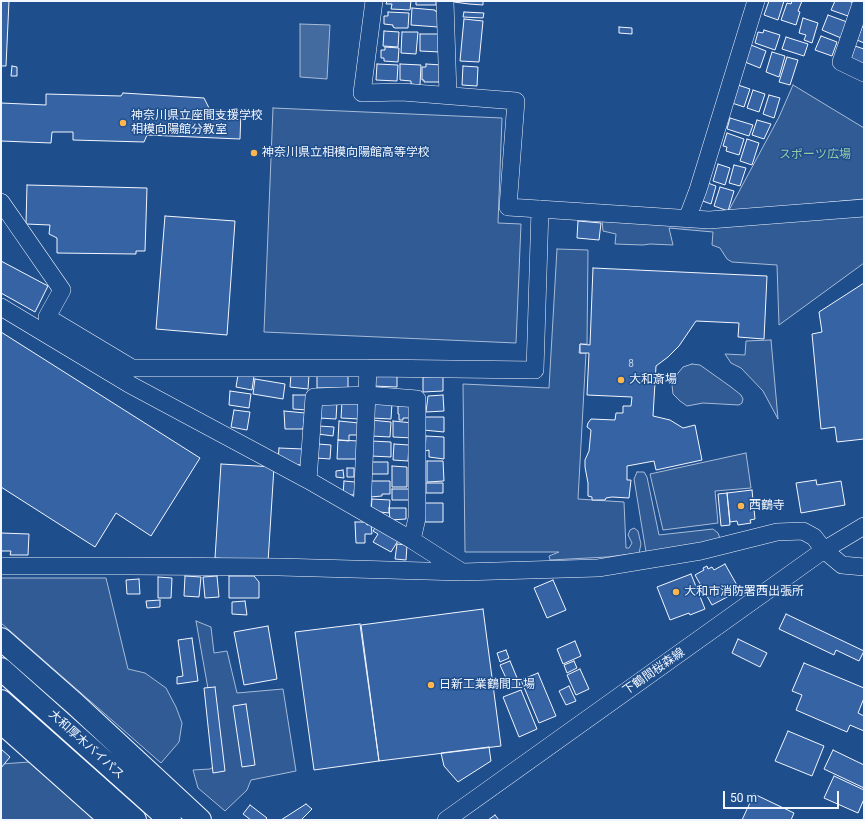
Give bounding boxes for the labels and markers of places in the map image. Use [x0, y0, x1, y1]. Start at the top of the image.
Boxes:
place label: 神奈川県立座間支援学校 相模向陽館分教室 [131, 109, 263, 137]
marker: 神奈川県立座間支援学校 相模向陽館分教室 [118, 118, 128, 128]
place label: 神奈川県立相模向陽館高等学校 [262, 146, 430, 160]
marker: 神奈川県立相模向陽館高等学校 [249, 148, 259, 158]
place label: 大和斎場 [629, 373, 677, 387]
marker: 大和斎場 [616, 375, 626, 385]
place label: 西鶴寺 [749, 499, 785, 513]
marker: 西鶴寺 [736, 501, 746, 511]
place label: 大和市消防署西出張所 [684, 585, 804, 599]
marker: 大和市消防署西出張所 [671, 587, 681, 597]
place label: 日新工業鶴間工場 [439, 678, 535, 692]
marker: 日新工業鶴間工場 [426, 680, 436, 690]

